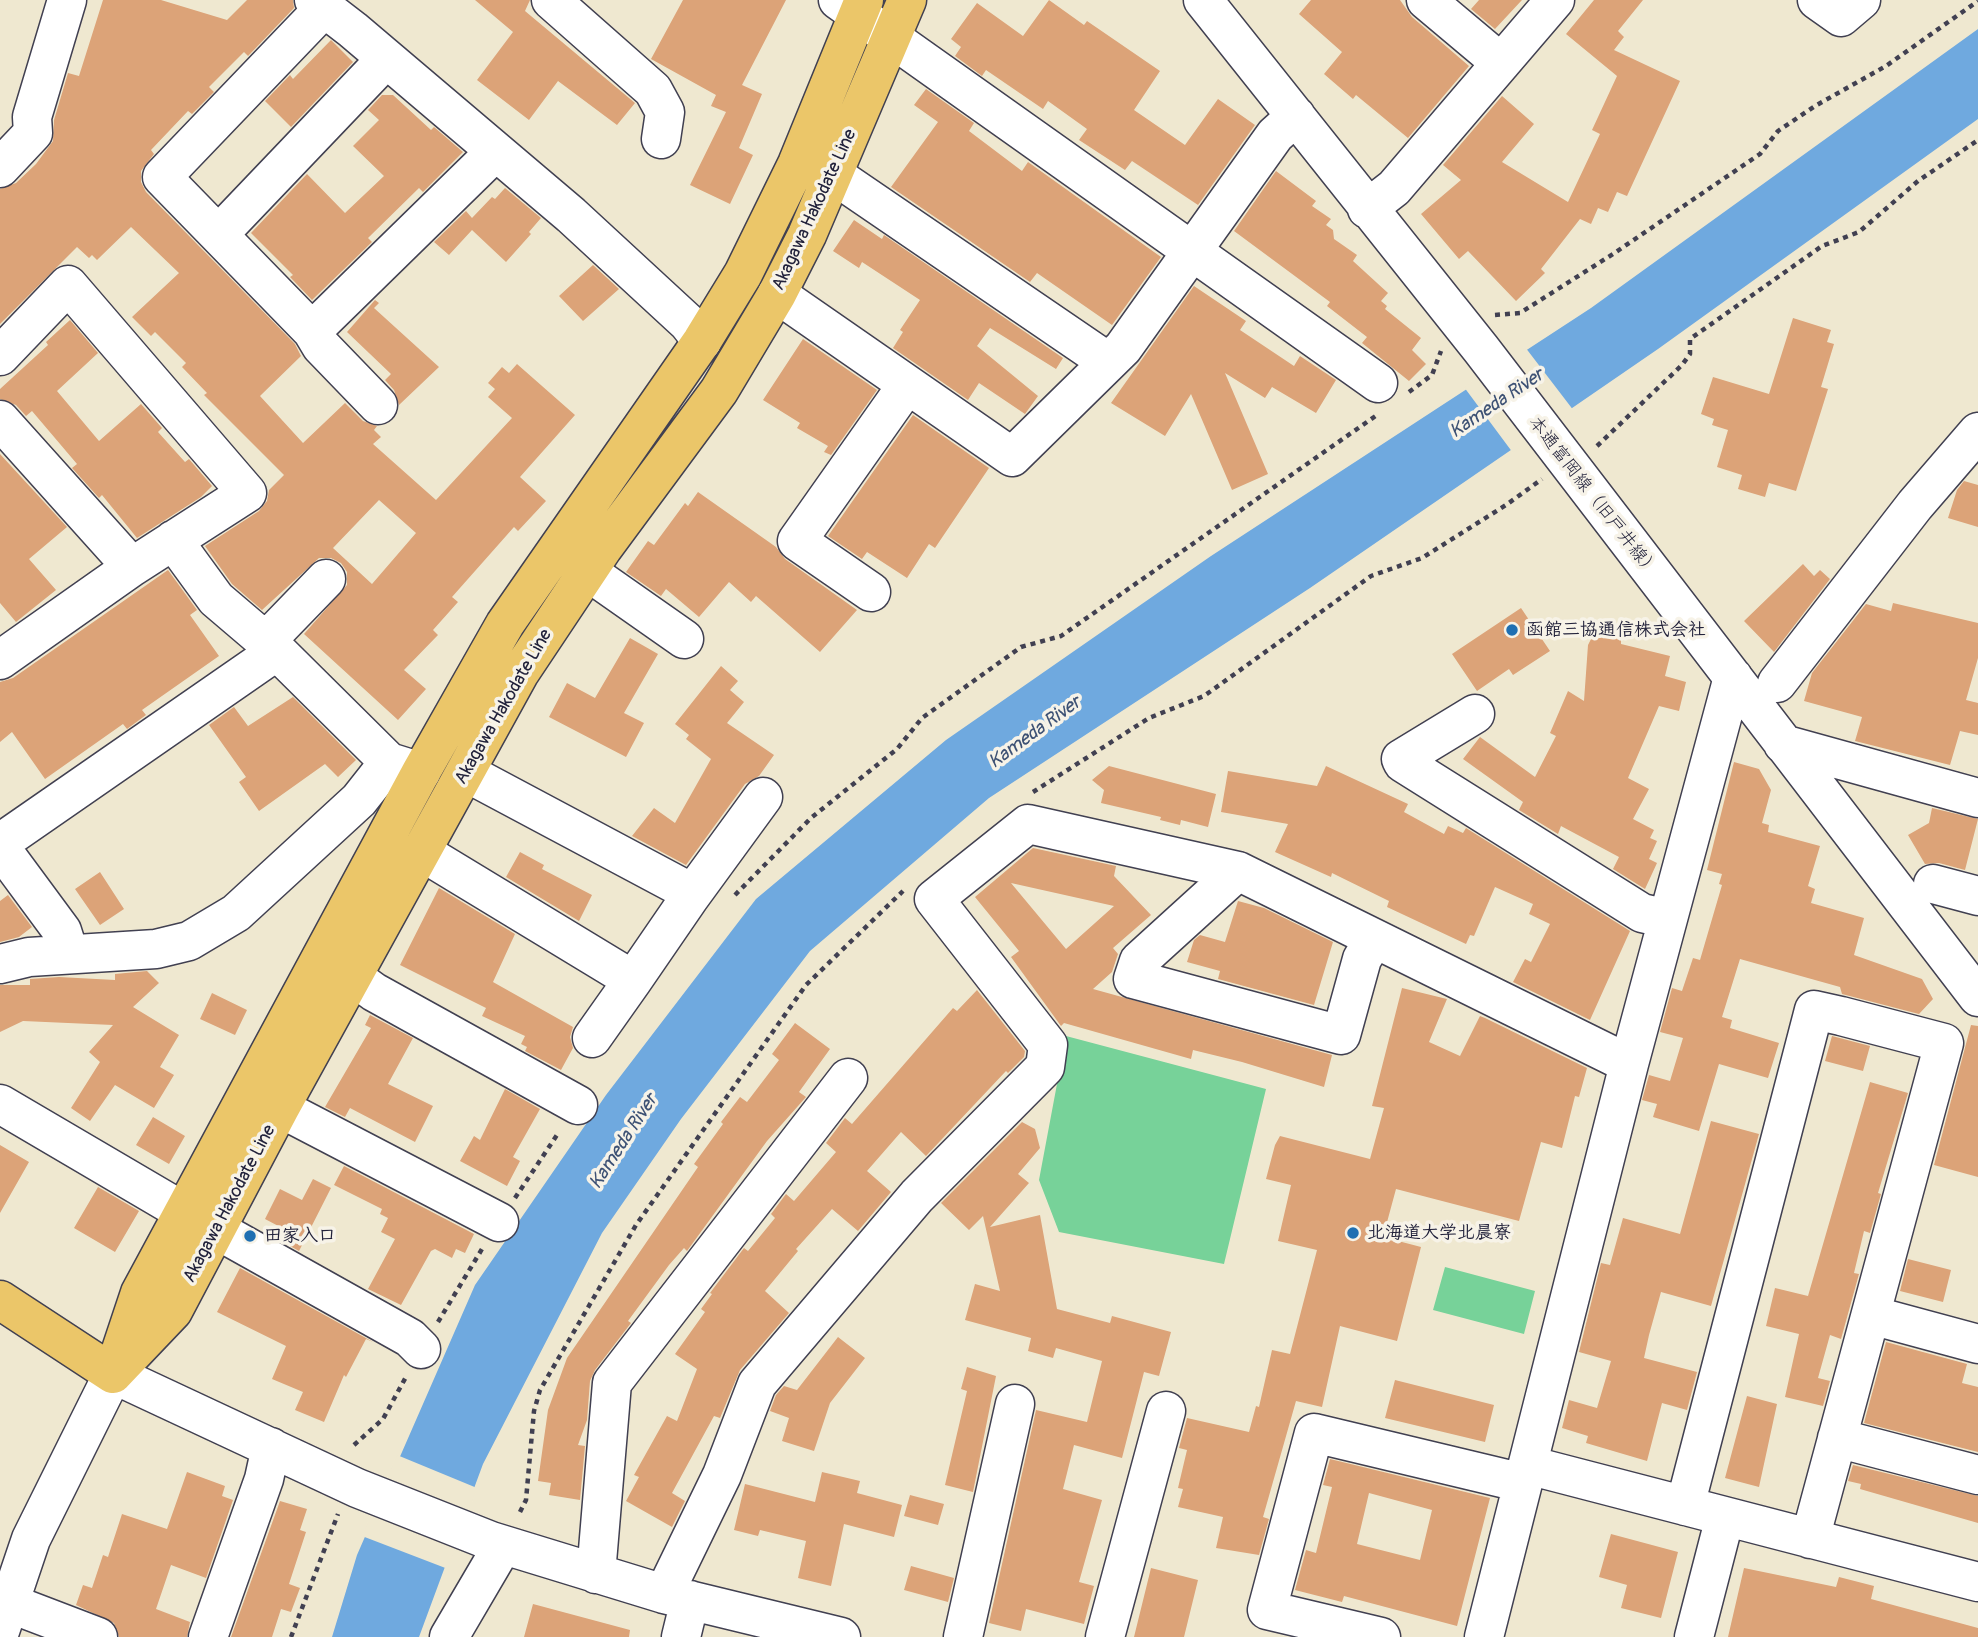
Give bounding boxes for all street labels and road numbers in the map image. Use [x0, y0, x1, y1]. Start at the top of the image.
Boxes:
street label: Akagawa Hakodate Line [768, 126, 862, 294]
street label: 本通富岡線（旧戸井線） [1524, 412, 1662, 582]
street label: Akagawa Hakodate Line [451, 626, 557, 788]
street label: Akagawa Hakodate Line [179, 1122, 281, 1286]

